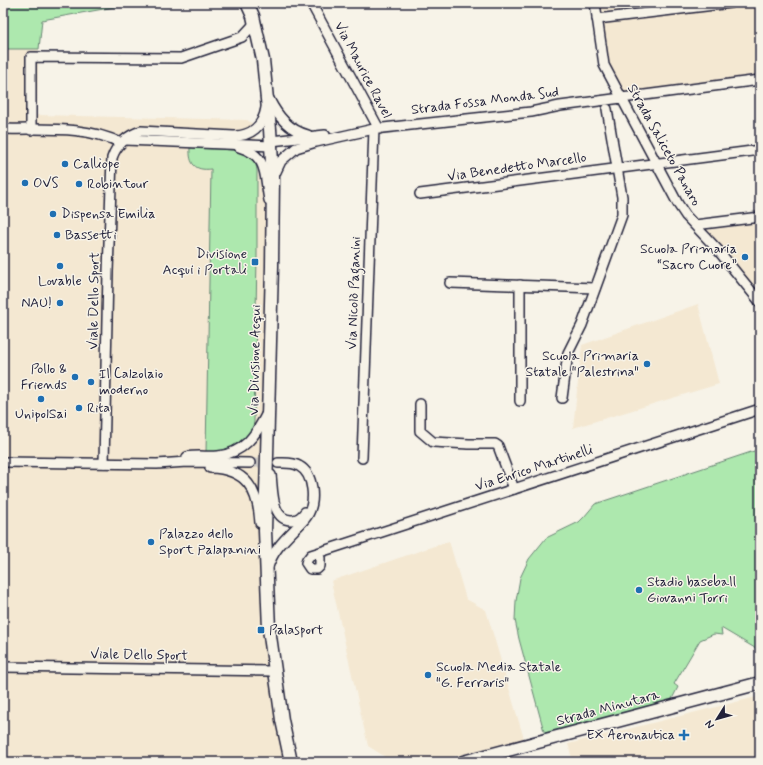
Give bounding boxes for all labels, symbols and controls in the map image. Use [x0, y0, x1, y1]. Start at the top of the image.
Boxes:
street label: Via Maurice Ravel [330, 19, 396, 121]
street label: Strada Saliceto Panaro [623, 81, 705, 209]
street label: Strada Fossa Monda Sud [410, 83, 560, 119]
street label: Via Benedetto Marcello [446, 148, 588, 186]
place label: Calliope [73, 155, 120, 173]
marker: Calliope [60, 159, 70, 169]
place label: OVS [33, 174, 59, 192]
place label: Robintour [87, 175, 149, 193]
marker: OVS [20, 178, 30, 188]
marker: Robintour [74, 179, 84, 189]
place label: Dispensa Emilia [61, 205, 155, 223]
marker: Dispensa Emilia [48, 209, 58, 219]
place label: Bassetti [65, 226, 117, 244]
marker: Bassetti [52, 230, 62, 240]
street label: Via Nicolò Paganini [343, 236, 367, 350]
place label: Scuola Primaria “Sacro Cuore” [640, 240, 737, 274]
place label: Divisione Acqui i Portali [163, 245, 247, 279]
street label: Viale Dello Sport [84, 252, 104, 350]
marker: Scuola Primaria “Sacro Cuore” [740, 252, 750, 262]
marker: Divisione Acqui i Portali [250, 257, 260, 267]
marker: Lovable [55, 261, 65, 271]
place label: Lovable [38, 272, 82, 290]
place label: NAU! [21, 294, 52, 312]
marker: NAU! [55, 298, 65, 308]
street label: Via Divisione Acqui [245, 304, 265, 416]
place label: Scuola Primaria Statale "Palestrina" [525, 347, 639, 381]
marker: Scuola Primaria Statale "Palestrina" [642, 359, 652, 369]
place label: Pollo & Friends [21, 360, 67, 394]
place label: Il Calzolaio moderno [99, 365, 163, 399]
marker: Pollo & Friends [70, 372, 80, 382]
marker: Il Calzolaio moderno [86, 377, 96, 387]
marker: UnipolSai [36, 394, 46, 404]
place label: Rita [87, 399, 110, 417]
marker: Rita [74, 403, 84, 413]
place label: UnipolSai [15, 405, 67, 423]
street label: Via Enrico Martinelli [473, 440, 595, 496]
place label: Palazzo dello Sport Palapanini [159, 525, 261, 559]
marker: Palazzo dello Sport Palapanini [146, 537, 156, 547]
place label: Stadio baseball Giovanni Torri [647, 573, 736, 607]
marker: Stadio baseball Giovanni Torri [634, 585, 644, 595]
place label: Palasport [269, 621, 324, 639]
marker: Palasport [256, 625, 266, 635]
street label: Viale Dello Sport [90, 645, 188, 665]
place label: Scuola Media Statale "G. Ferraris" [436, 658, 562, 692]
marker: Scuola Media Statale "G. Ferraris" [423, 670, 433, 680]
street label: Strada Minutara [555, 685, 662, 730]
north arrow [697, 699, 737, 739]
text: N [702, 717, 718, 732]
place label: EX Aeronautica [587, 726, 675, 744]
marker: EX Aeronautica [678, 729, 690, 741]

